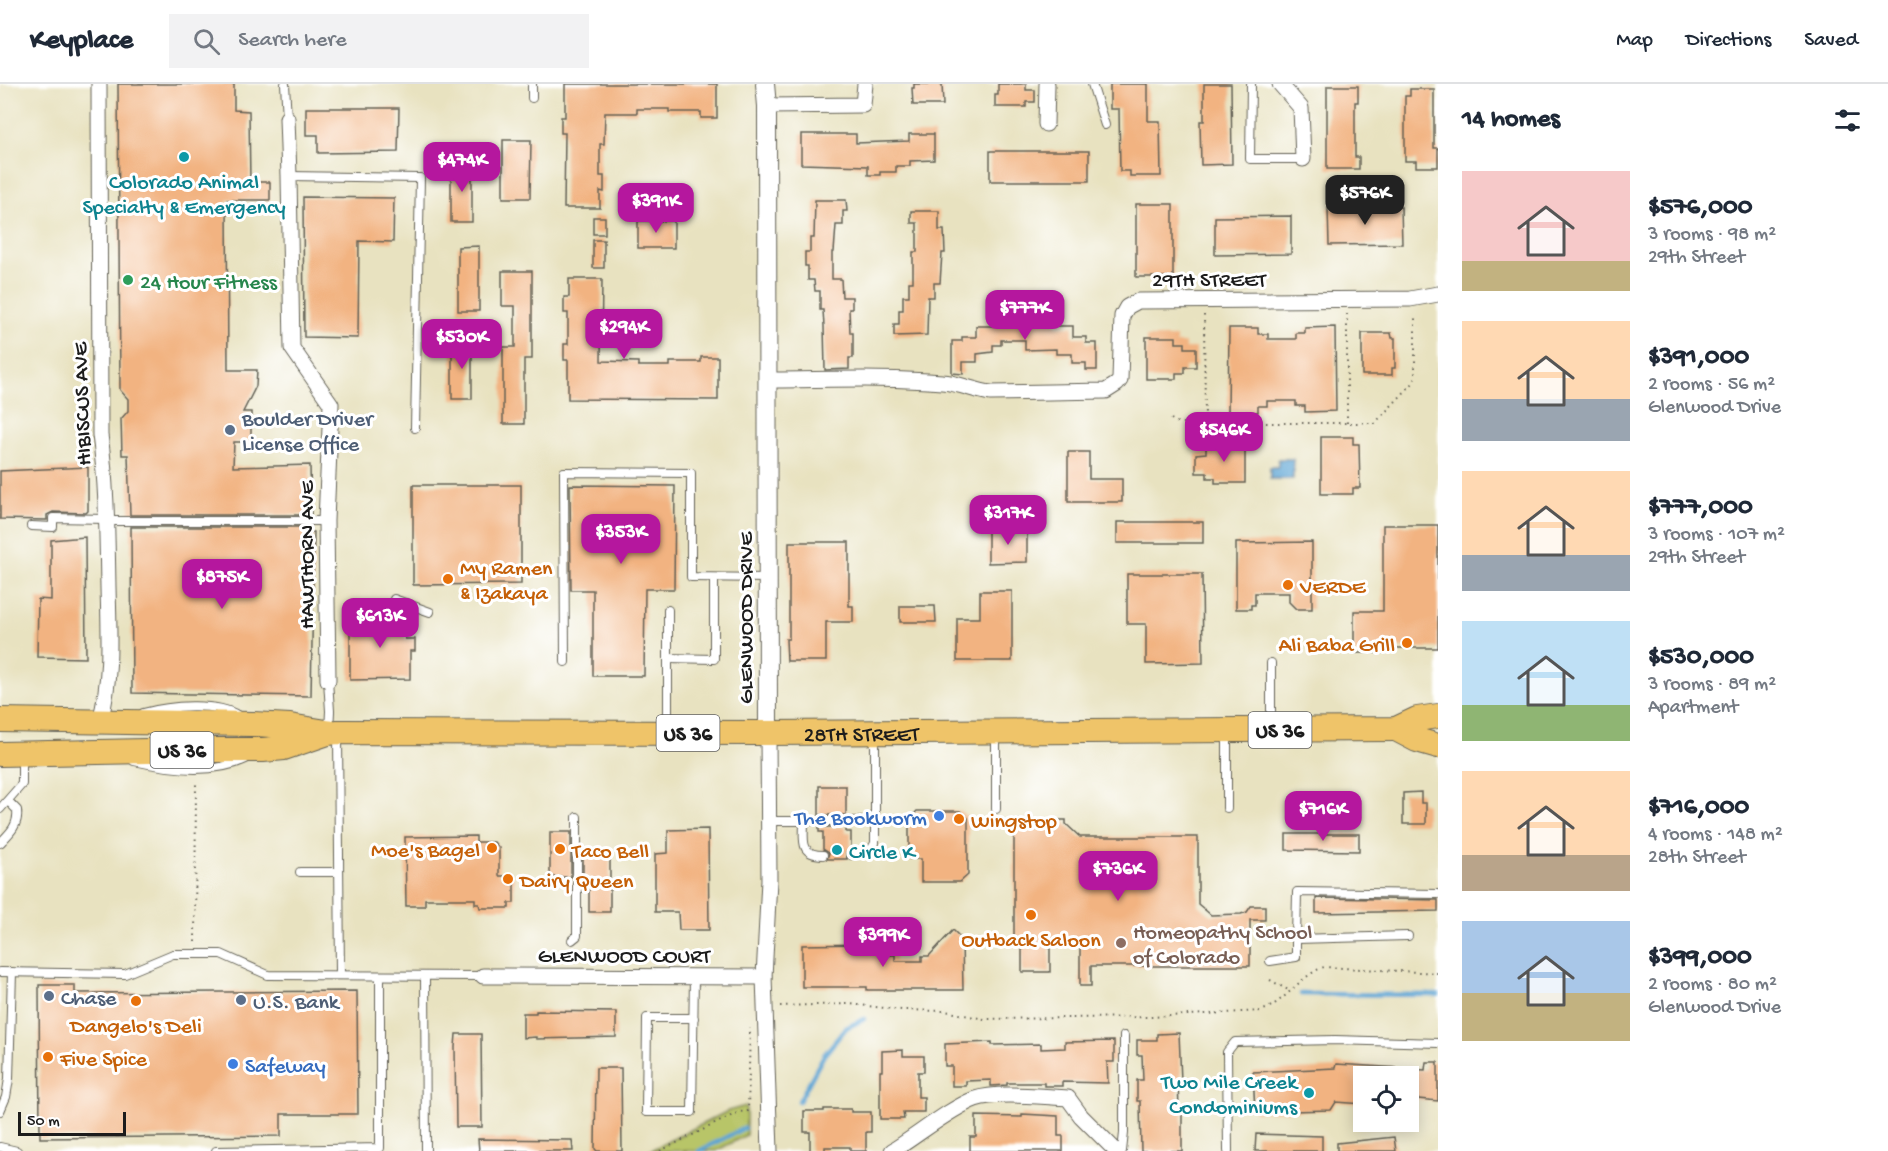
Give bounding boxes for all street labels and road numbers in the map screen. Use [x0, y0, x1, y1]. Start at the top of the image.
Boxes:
street label: 29TH STREET [1152, 269, 1268, 295]
street label: HIBISCUS AVE [69, 340, 99, 466]
street label: HAWTHORN AVE [296, 479, 322, 629]
street label: GLENWOOD DRIVE [735, 531, 761, 704]
road number: US 36 [1248, 712, 1312, 748]
road number: US 36 [656, 715, 720, 751]
street label: 28TH STREET [804, 723, 921, 750]
road number: US 36 [150, 732, 213, 768]
street label: GLENWOOD COURT [538, 945, 712, 971]

